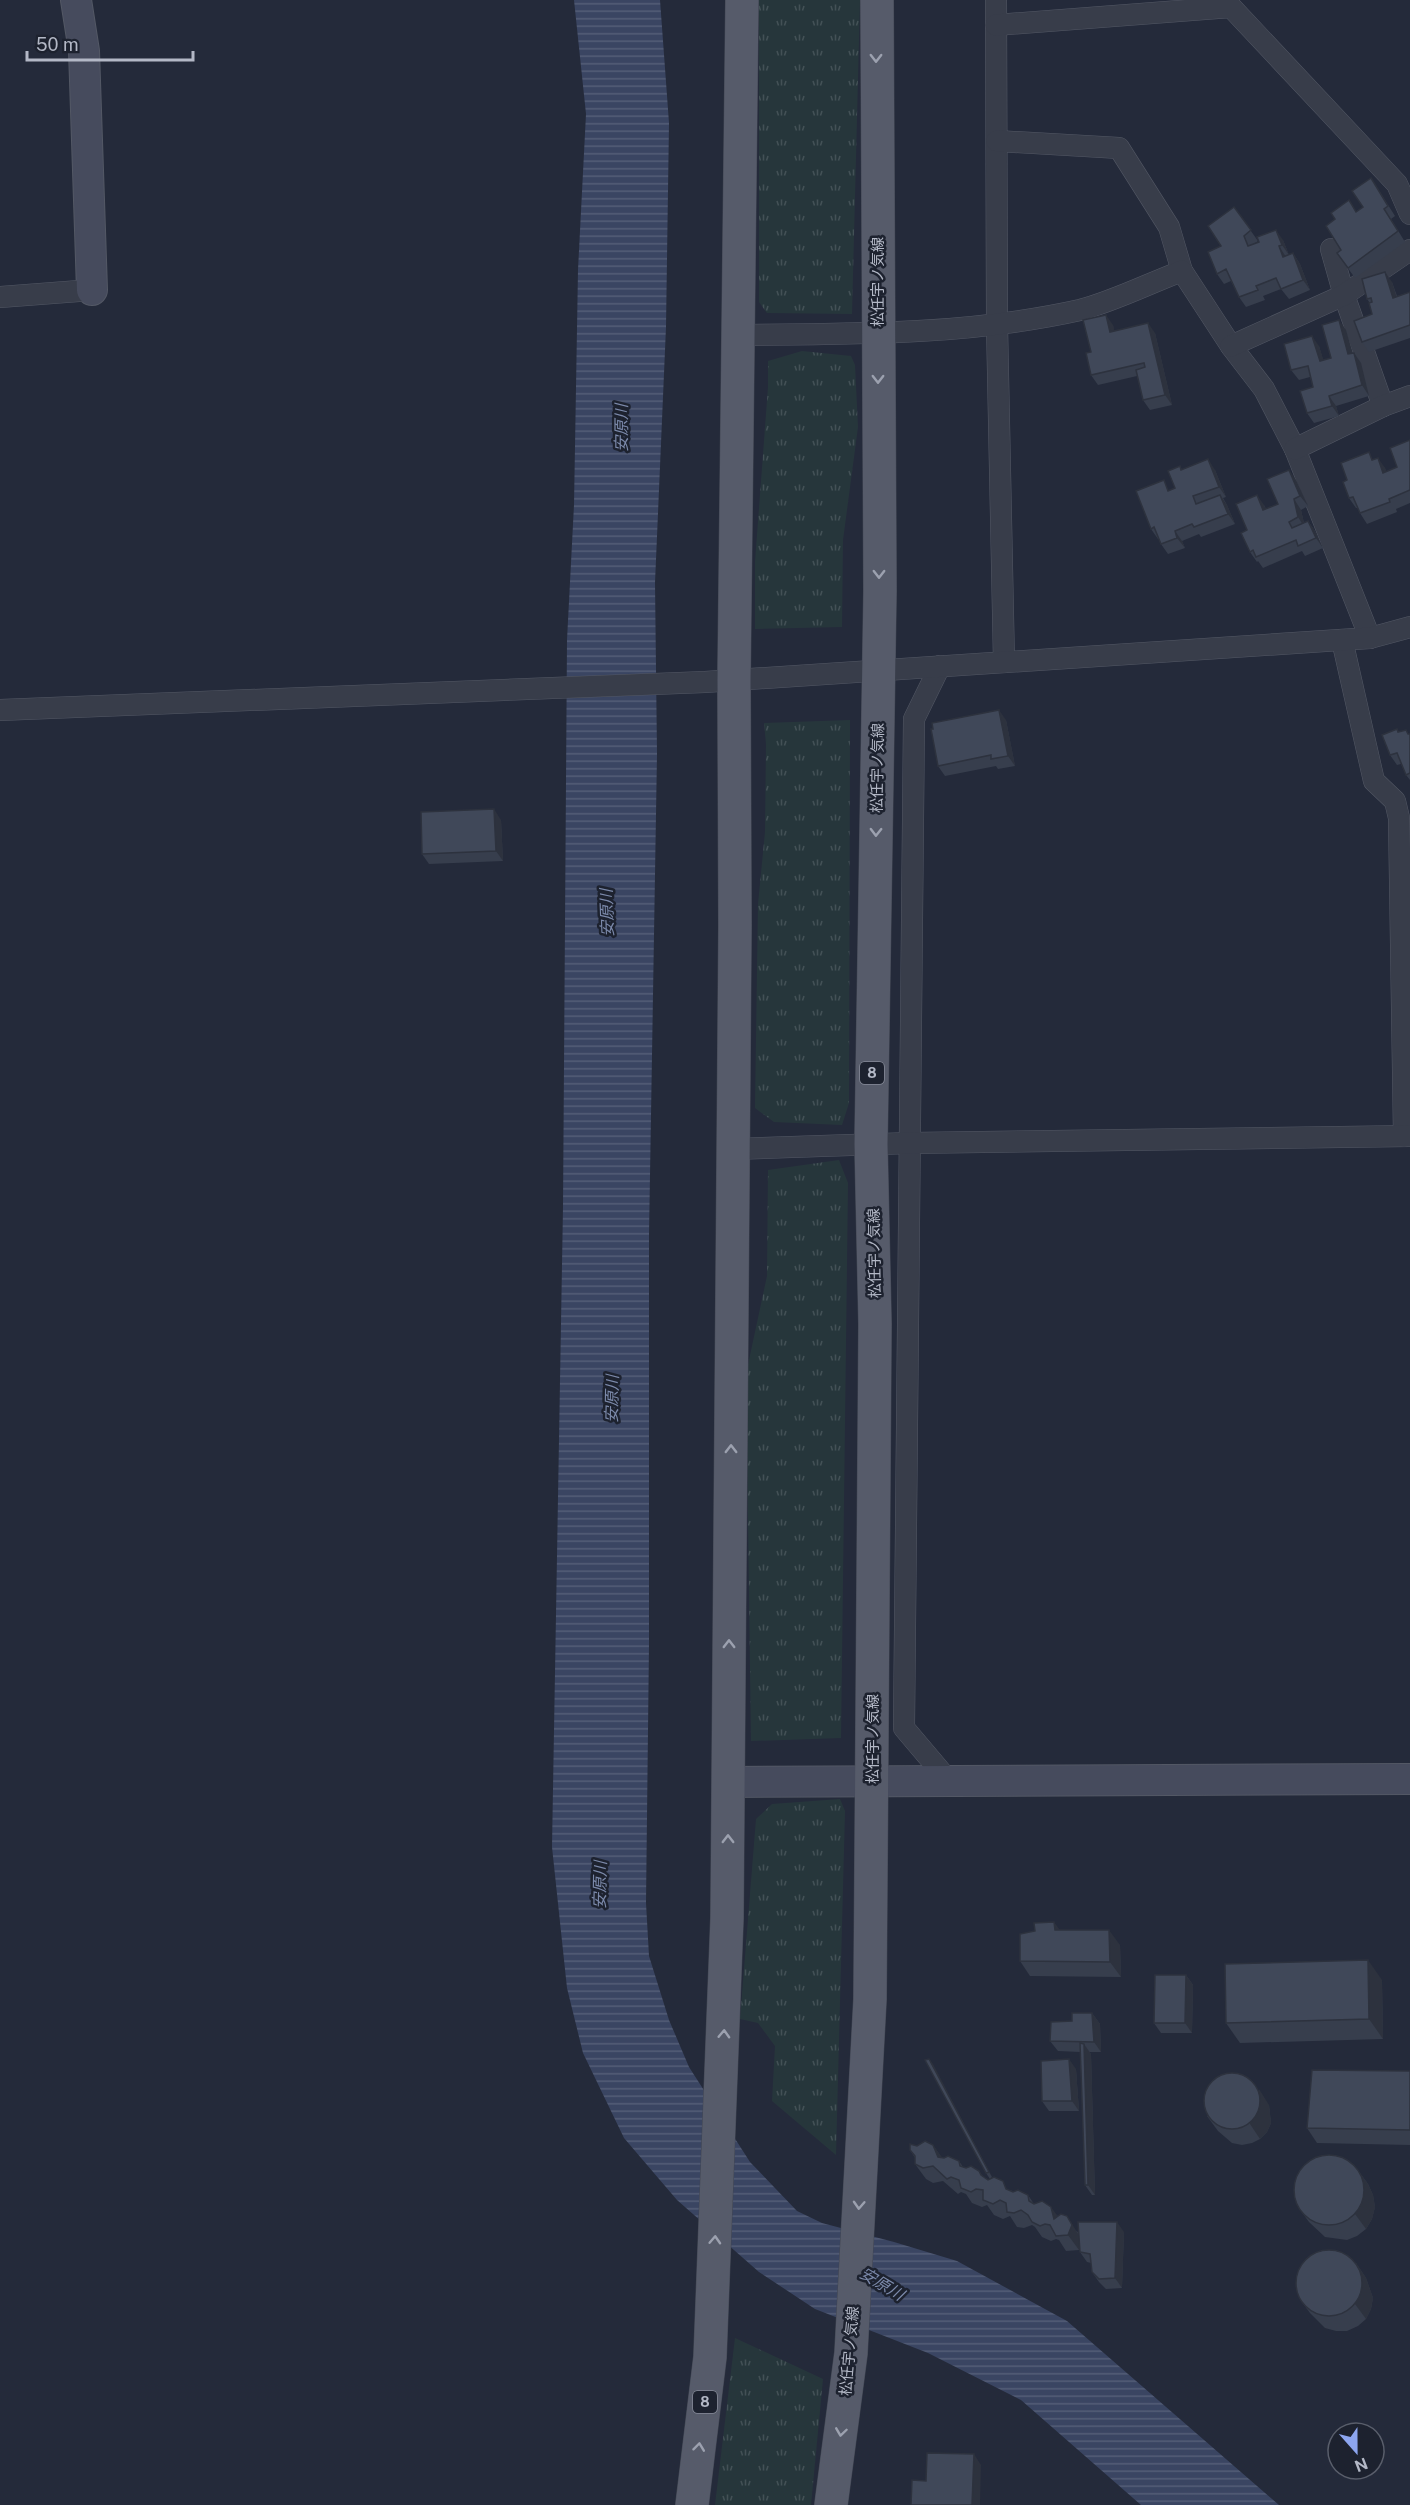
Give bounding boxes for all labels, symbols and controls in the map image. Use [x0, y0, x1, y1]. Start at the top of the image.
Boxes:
scale bar [27, 24, 194, 62]
text: 50 m [36, 34, 79, 55]
one-way arrow [870, 54, 882, 63]
street label: 松任宇ノ気線 [869, 237, 886, 327]
one-way arrow [872, 375, 884, 384]
water label: 安原川 [612, 402, 631, 452]
one-way arrow [873, 570, 886, 579]
street label: 松任宇ノ気線 [868, 723, 886, 813]
one-way arrow [870, 828, 882, 837]
water label: 安原川 [597, 887, 617, 937]
road number: 8 [860, 1062, 884, 1084]
street label: 松任宇ノ気線 [865, 1208, 883, 1298]
water label: 安原川 [602, 1373, 622, 1423]
one-way arrow [725, 1444, 737, 1453]
one-way arrow [723, 1639, 735, 1648]
street label: 松任宇ノ気線 [864, 1694, 881, 1784]
one-way arrow [722, 1834, 734, 1843]
water label: 安原川 [590, 1859, 610, 1909]
one-way arrow [717, 2029, 730, 2038]
one-way arrow [852, 2201, 865, 2210]
one-way arrow [709, 2235, 722, 2244]
water label: 安原川 [857, 2263, 909, 2306]
street label: 松任宇ノ気線 [837, 2305, 861, 2397]
road number: 8 [693, 2391, 717, 2413]
north arrow [1326, 2421, 1386, 2481]
one-way arrow [835, 2428, 847, 2437]
one-way arrow [693, 2442, 705, 2452]
text: N [1352, 2453, 1370, 2476]

